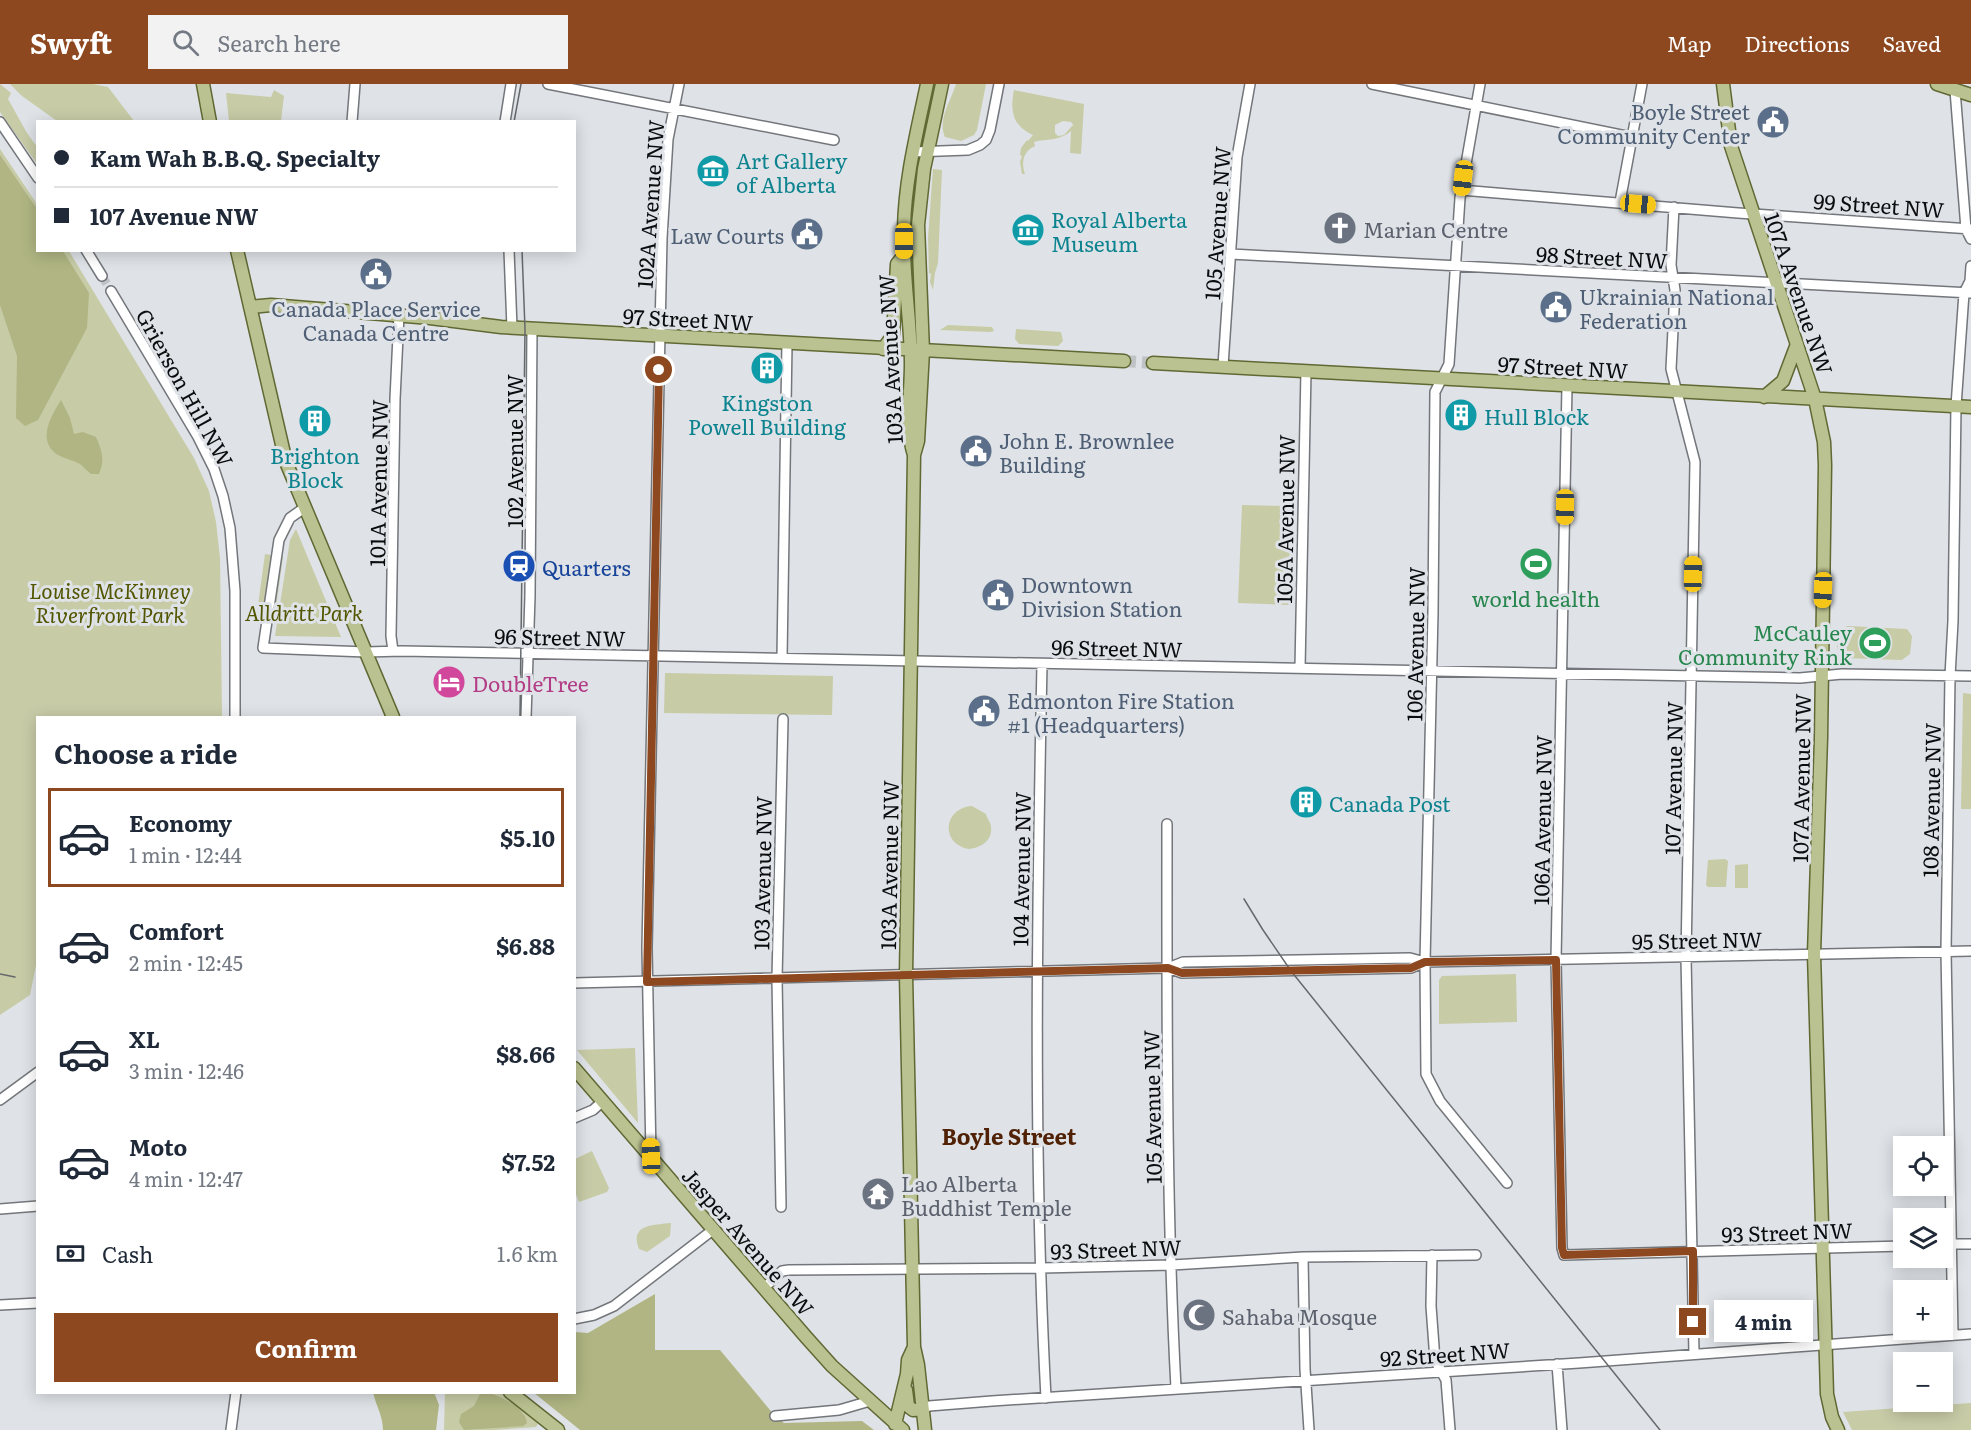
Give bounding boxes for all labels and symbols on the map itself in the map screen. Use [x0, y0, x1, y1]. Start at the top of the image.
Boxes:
place label: Boyle Street Community Center [1557, 95, 1751, 150]
public building icon: Boyle Street Community Center [1755, 104, 1791, 140]
street label: 102A Avenue NW [628, 118, 670, 289]
place label: Art Gallery of Alberta [736, 144, 848, 199]
street label: 105 Avenue NW [1195, 145, 1237, 301]
museum icon: Art Gallery of Alberta [695, 153, 731, 189]
car [1452, 159, 1474, 197]
street label: 99 Street NW [1813, 184, 1945, 224]
car [1619, 193, 1657, 215]
place label: Royal Alberta Museum [1051, 203, 1188, 258]
street label: 107A Avenue NW [1758, 208, 1842, 378]
church icon: Marian Centre [1322, 210, 1358, 246]
museum icon: Royal Alberta Museum [1010, 212, 1046, 248]
place label: Marian Centre [1363, 213, 1508, 244]
public building icon: Law Courts [789, 216, 825, 252]
place label: Law Courts [670, 219, 784, 250]
car [895, 223, 913, 259]
street label: 98 Street NW [1536, 237, 1669, 275]
public building icon: Canada Place Service Canada Centre [358, 256, 394, 292]
street label: 103A Avenue NW [869, 273, 909, 445]
place label: Ukrainian National Federation [1579, 280, 1774, 335]
public building icon: Ukrainian National Federation [1538, 289, 1574, 325]
place label: Canada Place Service Canada Centre [271, 292, 481, 347]
street label: 97 Street NW [622, 299, 754, 337]
street label: Grierson Hill NW [130, 302, 242, 472]
street label: 97 Street NW [1497, 347, 1629, 385]
building icon: Kingston Powell Building [749, 350, 785, 386]
route start [645, 356, 672, 383]
street label: 102 Avenue NW [498, 374, 529, 528]
place label: Kingston Powell Building [688, 386, 846, 441]
building icon: Hull Block [1443, 397, 1479, 433]
street label: 101A Avenue NW [360, 399, 394, 567]
place label: Hull Block [1484, 400, 1589, 431]
building icon: Brighton Block [297, 403, 333, 439]
place label: John E. Brownlee Building [999, 424, 1175, 479]
public building icon: John E. Brownlee Building [958, 433, 994, 469]
street label: 105A Avenue NW [1267, 434, 1301, 604]
place label: Brighton Block [270, 439, 360, 494]
car [1556, 489, 1574, 525]
sports icon: world health [1518, 546, 1554, 582]
station icon: Quarters [501, 548, 537, 584]
place label: Quarters [542, 551, 631, 582]
car [1684, 556, 1702, 592]
street label: 106 Avenue NW [1397, 566, 1431, 722]
place label: Downtown Division Station [1021, 568, 1182, 623]
car [1813, 572, 1833, 608]
park label: Louise McKinney Riverfront Park [29, 574, 191, 629]
public building icon: Downtown Division Station [980, 577, 1016, 613]
place label: world health [1472, 582, 1600, 613]
park label: Alldritt Park [245, 596, 364, 627]
place label: McCauley Community Rink [1678, 616, 1853, 671]
street label: 96 Street NW [494, 619, 626, 653]
sports icon: McCauley Community Rink [1857, 625, 1893, 661]
street label: 96 Street NW [1051, 630, 1183, 664]
hotel icon: DoubleTree [431, 664, 467, 700]
place label: DoubleTree [472, 667, 589, 698]
place label: Edmonton Fire Station #1 (Headquarters) [1007, 684, 1235, 739]
public building icon: Edmonton Fire Station #1 (Headquarters) [966, 693, 1002, 729]
street label: 107A Avenue NW [1783, 693, 1817, 863]
street label: 107 Avenue NW [1655, 701, 1689, 855]
street label: 108 Avenue NW [1913, 722, 1947, 878]
street label: 106A Avenue NW [1524, 735, 1558, 905]
street label: 103A Avenue NW [871, 780, 905, 950]
building icon: Canada Post [1288, 784, 1324, 820]
place label: Canada Post [1329, 787, 1451, 818]
street label: 104 Avenue NW [1003, 791, 1037, 947]
street label: 103 Avenue NW [744, 796, 778, 950]
street label: 95 Street NW [1631, 922, 1763, 956]
street label: 105 Avenue NW [1134, 1030, 1168, 1184]
district label: Boyle Street [942, 1119, 1077, 1152]
car [641, 1138, 661, 1174]
street label: Jasper Avenue NW [676, 1160, 822, 1322]
place label: Lao Alberta Buddhist Temple [901, 1167, 1072, 1222]
temple icon: Lao Alberta Buddhist Temple [860, 1176, 896, 1212]
street label: 93 Street NW [1721, 1213, 1853, 1249]
street label: 93 Street NW [1050, 1230, 1182, 1266]
mosque icon: Sahaba Mosque [1181, 1297, 1217, 1333]
place label: Sahaba Mosque [1222, 1300, 1377, 1331]
callout: 4 min [1714, 1301, 1813, 1343]
route end [1679, 1308, 1706, 1335]
street label: 92 Street NW [1379, 1333, 1511, 1373]

